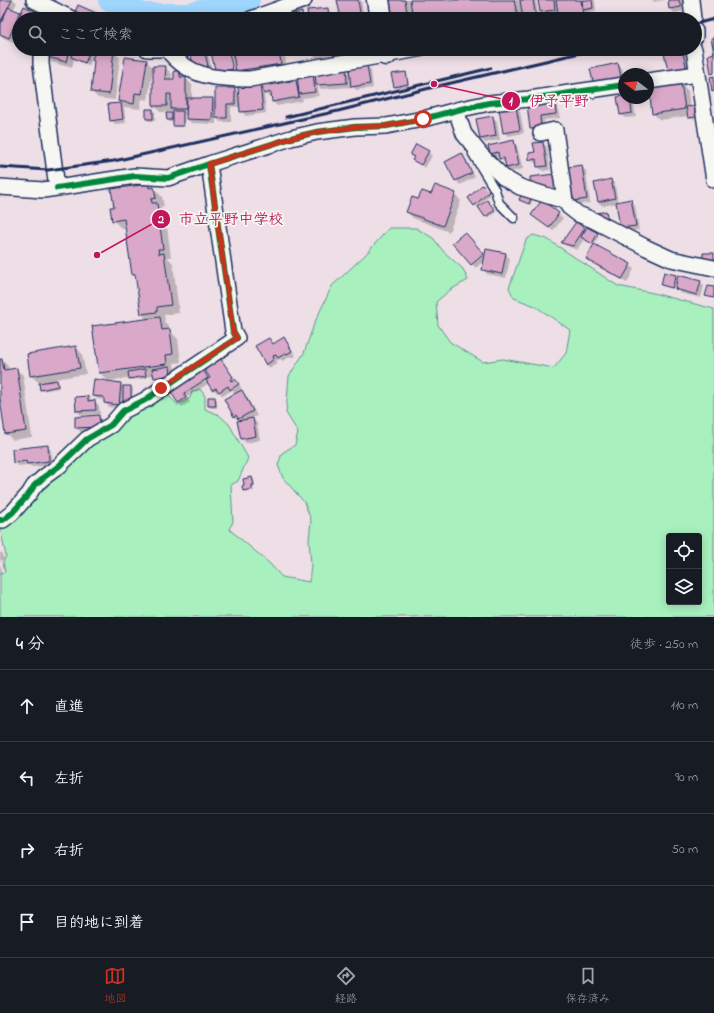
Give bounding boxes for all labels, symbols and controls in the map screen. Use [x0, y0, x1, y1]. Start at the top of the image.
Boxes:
search box [12, 12, 702, 56]
icon: search [26, 23, 48, 45]
text: ここで検索 [58, 24, 133, 46]
north arrow [618, 68, 654, 104]
callout: 伊予平野 [501, 88, 597, 115]
text: 伊予平野 [529, 91, 589, 113]
text: 1 [509, 93, 513, 111]
route start [414, 110, 432, 128]
callout: 市立平野中学校 [151, 205, 292, 232]
text: 市立平野中学校 [178, 209, 284, 231]
text: 2 [157, 211, 164, 229]
route end [152, 379, 170, 397]
map controls [666, 533, 702, 605]
button: locate [666, 533, 702, 569]
button: layers [666, 569, 702, 605]
text: 4 分 [16, 632, 44, 657]
text: 徒歩 · 250 m [630, 635, 698, 654]
icon: ahead [16, 695, 38, 717]
text: 直進 [54, 696, 84, 718]
text: 110 m [671, 696, 698, 715]
icon: left [16, 767, 38, 789]
text: 左折 [54, 768, 84, 790]
text: 90 m [675, 768, 698, 787]
icon: right [16, 839, 38, 861]
text: 右折 [54, 840, 84, 862]
text: 50 m [672, 840, 698, 859]
icon: arrive [16, 911, 38, 933]
text: 目的地に到着 [54, 912, 144, 934]
tab: 地図 [104, 965, 126, 1007]
tab: 経路 [335, 965, 357, 1007]
tab: 保存済み [566, 965, 610, 1007]

